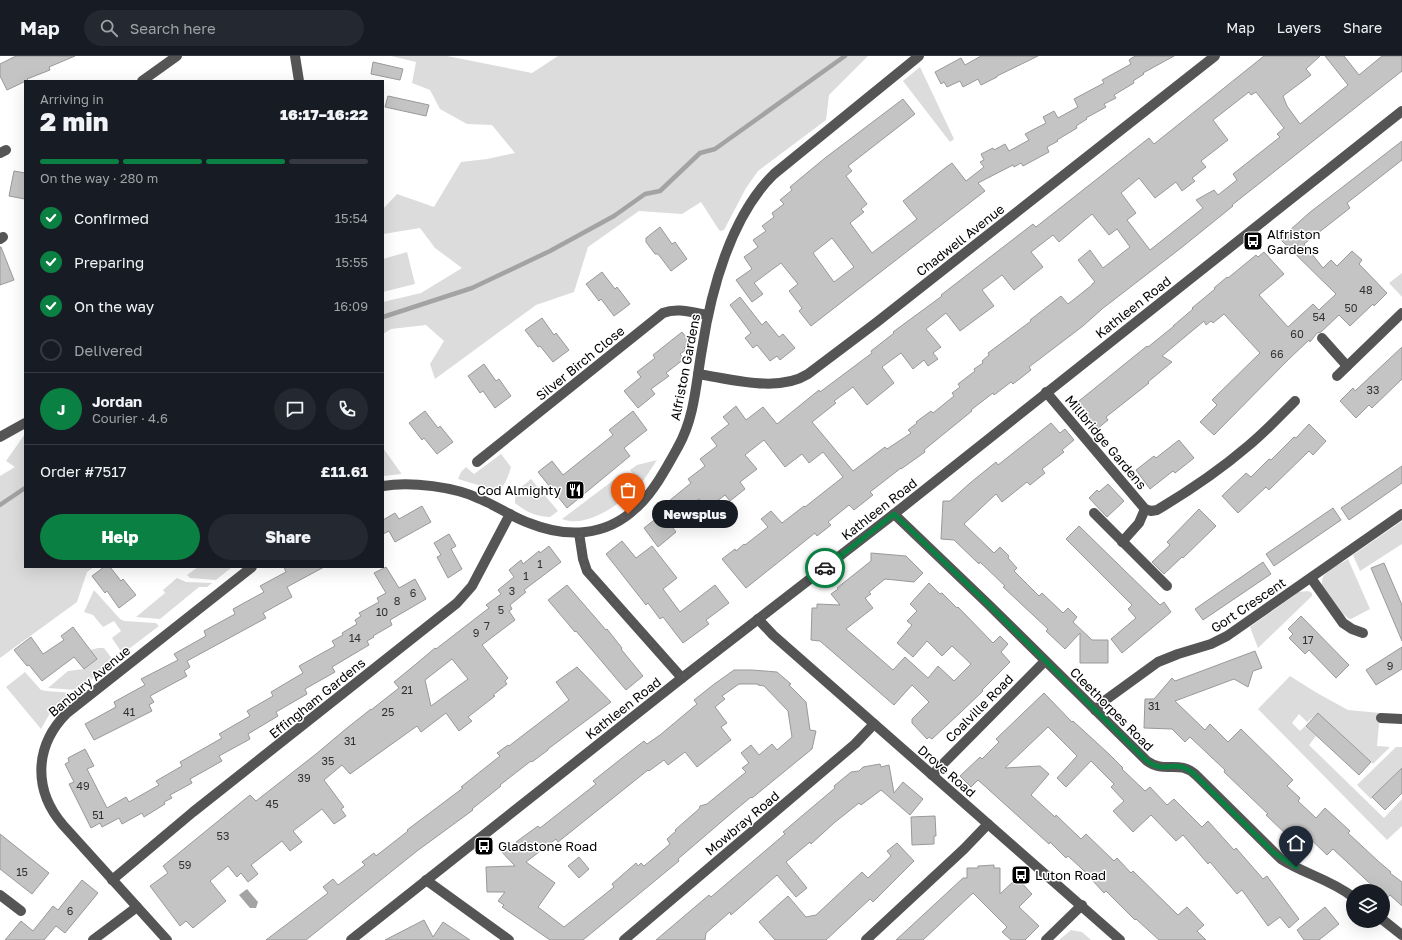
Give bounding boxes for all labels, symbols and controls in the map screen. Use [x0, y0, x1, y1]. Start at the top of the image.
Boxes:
search box [84, 10, 364, 46]
text: Map [20, 16, 60, 39]
icon: search [98, 17, 120, 39]
text: Search here [130, 19, 216, 37]
text: Map [1226, 19, 1255, 36]
text: Layers [1277, 19, 1321, 36]
text: Share [1343, 19, 1382, 36]
text: Arriving in [40, 91, 104, 107]
text: 16:17–16:22 [280, 105, 368, 123]
text: 2 min [40, 106, 108, 137]
text: On the way · 280 m [40, 170, 158, 186]
street label: Chadwell Avenue [913, 201, 1007, 279]
icon: check [40, 207, 62, 229]
text: Confirmed [74, 209, 149, 227]
text: 15:54 [335, 210, 368, 226]
place label: Alfriston Gardens [1267, 226, 1321, 257]
bus stop icon: Alfriston Gardens [1242, 230, 1264, 252]
icon: check [40, 251, 62, 273]
text: Preparing [74, 253, 144, 271]
text: 15:55 [335, 254, 368, 270]
street label: Kathleen Road [1092, 273, 1174, 341]
house number: 48 [1359, 283, 1373, 296]
icon: check [40, 295, 62, 317]
text: On the way [74, 297, 154, 315]
text: 16:09 [334, 298, 368, 314]
house number: 50 [1344, 301, 1358, 314]
house number: 54 [1312, 310, 1326, 323]
street label: Alfriston Gardens [667, 312, 703, 422]
street label: Silver Birch Close [533, 322, 627, 404]
house number: 60 [1290, 327, 1304, 340]
text: Delivered [74, 341, 142, 359]
house number: 66 [1270, 347, 1284, 360]
house number: 33 [1367, 383, 1379, 396]
button: chat [274, 388, 316, 430]
button: phone [326, 388, 368, 430]
text: Jordan [92, 392, 142, 410]
street label: Millbridge Gardens [1062, 392, 1150, 492]
text: J [57, 400, 65, 418]
text: Courier · 4.6 [92, 410, 168, 426]
text: Order #7517 [40, 462, 126, 480]
text: £11.61 [321, 462, 368, 480]
pin [611, 473, 645, 514]
street label: Kathleen Road [838, 475, 920, 543]
restaurant icon: Cod Almighty [564, 479, 586, 501]
icon: bag [617, 479, 639, 501]
place label: Cod Almighty [477, 482, 562, 498]
callout: Newsplus [652, 500, 738, 528]
text: Newsplus [663, 506, 727, 522]
button: Help [40, 514, 200, 560]
button: Share [208, 514, 368, 560]
courier [805, 548, 845, 588]
house number: 1 [537, 557, 543, 570]
icon: car [814, 557, 836, 579]
house number: 1 [523, 569, 529, 582]
street label: Gort Crescent [1208, 574, 1288, 636]
house number: 3 [509, 584, 515, 597]
house number: 6 [410, 586, 417, 599]
house number: 8 [394, 594, 401, 607]
house number: 5 [498, 603, 504, 616]
house number: 10 [376, 605, 388, 618]
house number: 7 [484, 619, 490, 632]
house number: 9 [473, 626, 479, 639]
house number: 14 [349, 631, 361, 644]
house number: 17 [1302, 633, 1314, 646]
street label: Banbury Avenue [45, 642, 133, 720]
street label: Effingham Gardens [266, 654, 368, 742]
house number: 9 [1387, 659, 1393, 672]
street label: Cleethorpes Road [1067, 664, 1157, 754]
street label: Coalville Road [942, 671, 1016, 745]
street label: Kathleen Road [582, 674, 664, 742]
house number: 21 [401, 683, 413, 696]
house number: 31 [1148, 699, 1160, 712]
house number: 41 [123, 705, 135, 718]
house number: 25 [382, 705, 394, 718]
house number: 31 [344, 734, 356, 747]
street label: Drove Road [915, 742, 979, 800]
house number: 35 [322, 754, 334, 767]
house number: 39 [297, 771, 311, 784]
house number: 49 [76, 779, 90, 792]
street label: Mowbray Road [702, 787, 782, 859]
house number: 45 [265, 797, 279, 810]
house number: 51 [92, 808, 104, 821]
pin [1279, 826, 1313, 867]
house number: 53 [217, 829, 229, 842]
icon: home [1285, 832, 1307, 854]
bus stop icon: Gladstone Road [473, 835, 495, 857]
place label: Gladstone Road [498, 838, 597, 854]
house number: 59 [178, 858, 192, 871]
bus stop icon: Luton Road [1010, 864, 1032, 886]
house number: 15 [16, 865, 28, 878]
place label: Luton Road [1035, 867, 1106, 883]
map controls [1346, 884, 1390, 928]
button: layers [1346, 884, 1390, 928]
house number: 6 [67, 904, 74, 917]

